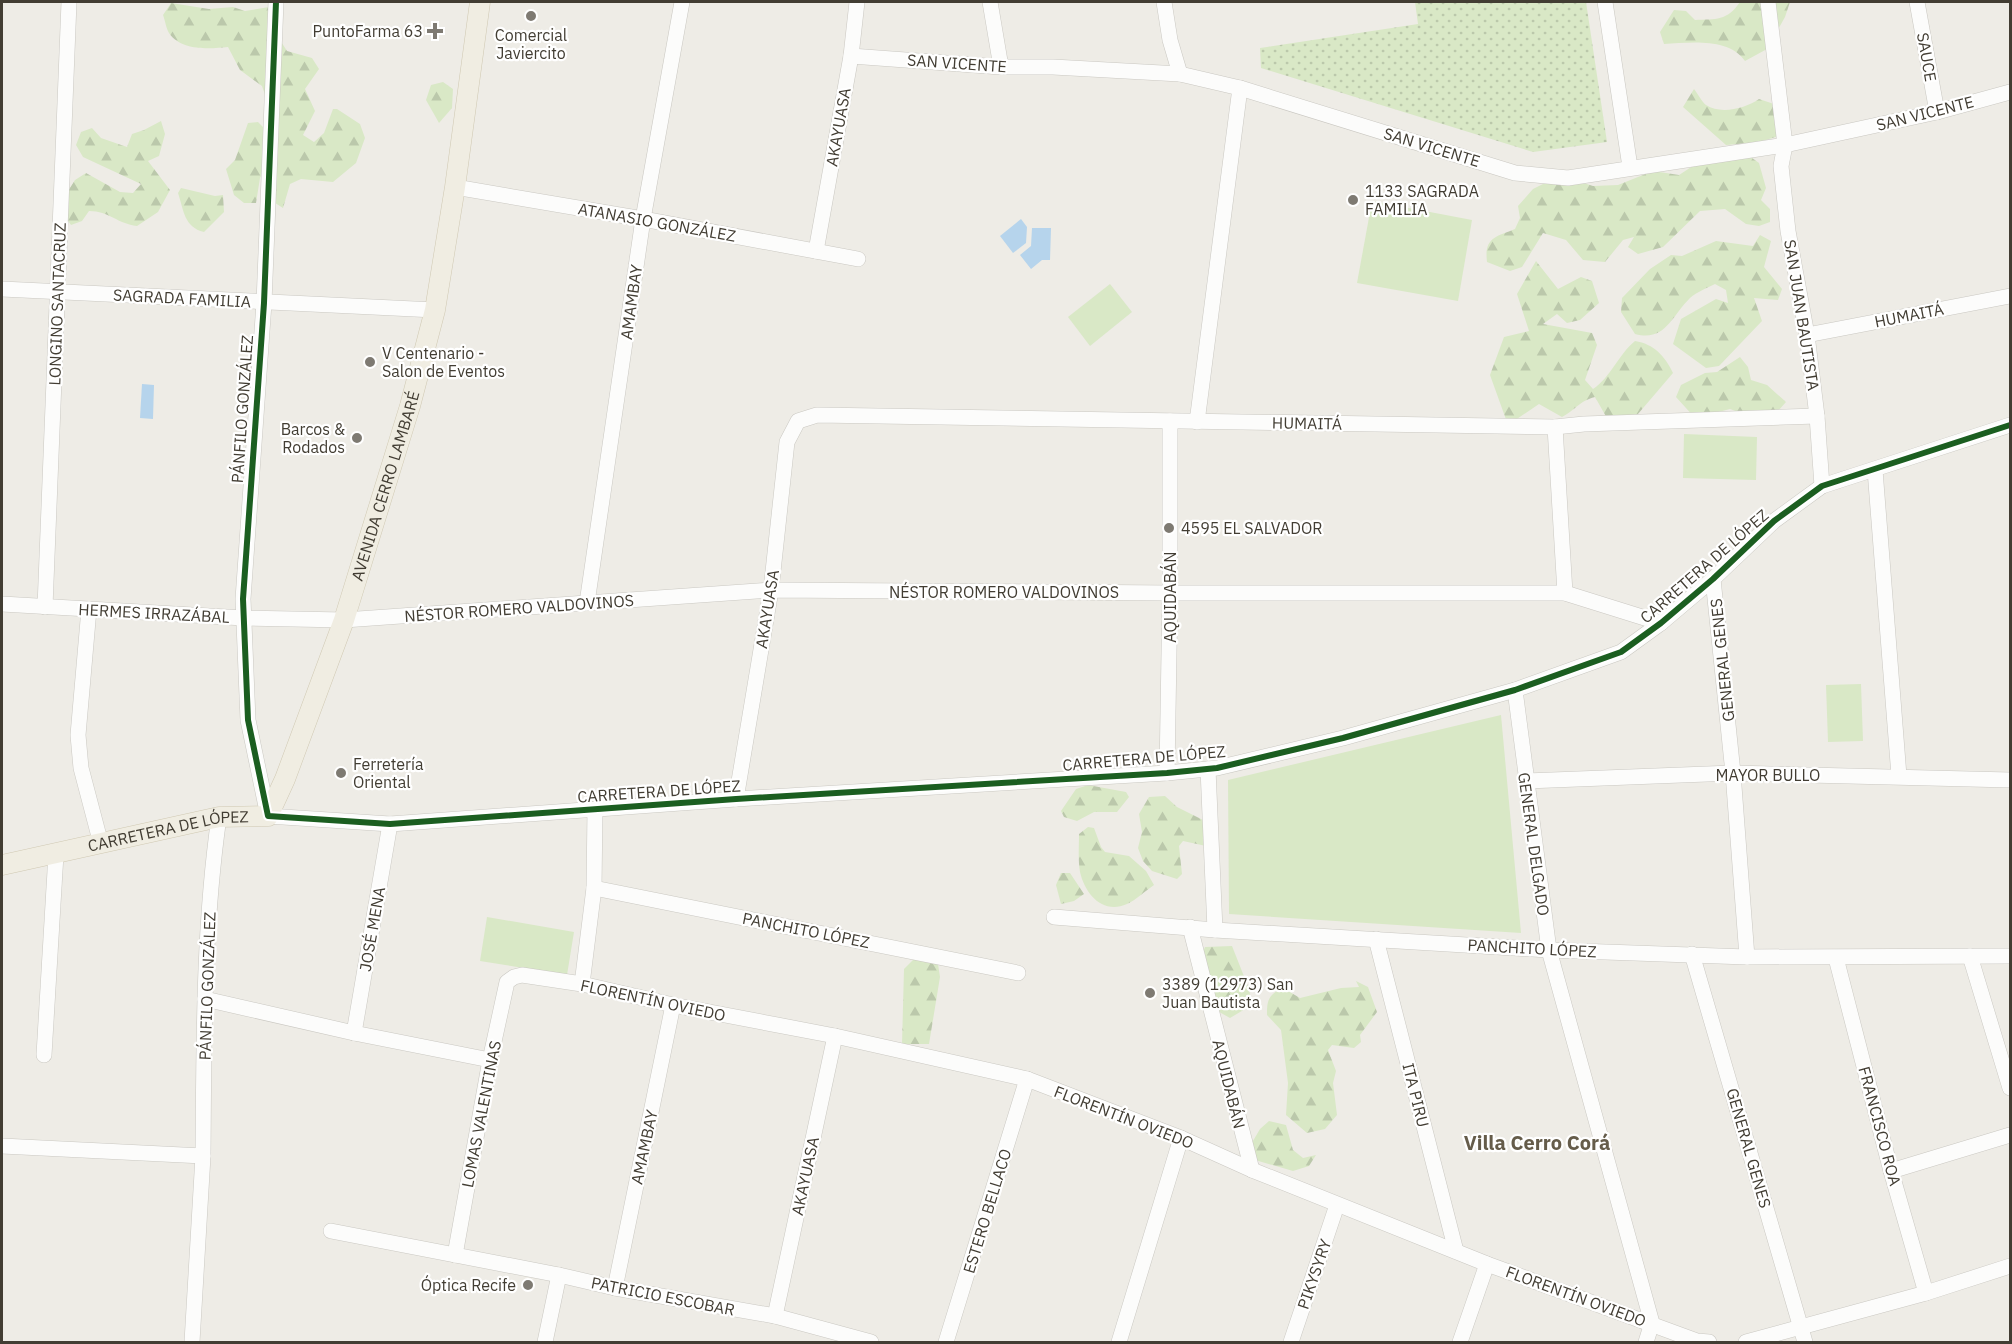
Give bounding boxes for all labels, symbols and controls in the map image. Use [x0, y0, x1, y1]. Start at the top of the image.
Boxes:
marker: Comercial Javiercito [524, 9, 538, 23]
place label: PuntoFarma 63 [312, 21, 423, 41]
marker: PuntoFarma 63 [428, 24, 442, 38]
place label: Comercial Javiercito [495, 25, 567, 63]
street label: SAUCE [1913, 31, 1941, 83]
street label: SAN VICENTE [907, 50, 1007, 76]
street label: AKAYUASA [821, 86, 855, 168]
street label: SAN VICENTE [1874, 91, 1976, 135]
street label: SAN VICENTE [1381, 123, 1483, 171]
place label: 1133 SAGRADA FAMILIA [1365, 181, 1479, 219]
marker: 1133 SAGRADA FAMILIA [1346, 193, 1360, 207]
street label: ATANASIO GONZÁLEZ [577, 197, 738, 246]
street label: LONGINO SANTACRUZ [44, 222, 70, 386]
street label: SAN JUAN BAUTISTA [1780, 238, 1824, 392]
street label: AMAMBAY [616, 263, 646, 341]
street label: SAGRADA FAMILIA [113, 284, 251, 312]
street label: HUMAITÁ [1873, 298, 1945, 332]
street label: PÁNFILO GONZÁLEZ [226, 334, 257, 484]
place label: V Centenario - Salon de Eventos [382, 343, 505, 381]
marker: V Centenario - Salon de Eventos [363, 355, 377, 369]
street label: AVENIDA CERRO LAMBARÉ [347, 389, 424, 583]
street label: HUMAITÁ [1272, 411, 1342, 434]
place label: Barcos & Rodados [281, 419, 345, 457]
marker: Barcos & Rodados [350, 431, 364, 445]
street label: CARRETERA DE LÓPEZ [1635, 504, 1772, 627]
place label: 4595 EL SALVADOR [1181, 518, 1323, 538]
marker: 4595 EL SALVADOR [1162, 521, 1176, 535]
street label: AQUIDABÁN [1159, 551, 1180, 643]
street label: AKAYUASA [751, 568, 783, 650]
street label: NÉSTOR ROMERO VALDOVINOS [889, 581, 1119, 602]
street label: NÉSTOR ROMERO VALDOVINOS [403, 589, 634, 626]
street label: GENERAL GENES [1706, 597, 1738, 723]
street label: HERMES IRRAZÁBAL [78, 598, 230, 627]
street label: CARRETERA DE LÓPEZ [1061, 740, 1226, 775]
place label: Ferretería Oriental [353, 754, 424, 792]
street label: MAYOR BULLO [1716, 765, 1820, 785]
marker: Ferretería Oriental [334, 766, 348, 780]
street label: GENERAL DELGADO [1514, 771, 1554, 917]
street label: CARRETERA DE LÓPEZ [577, 774, 741, 807]
street label: CARRETERA DE LÓPEZ [86, 806, 249, 856]
street label: JOSÉ MENA [354, 885, 389, 973]
street label: PANCHITO LÓPEZ [741, 907, 872, 952]
street label: PÁNFILO GONZÁLEZ [193, 911, 220, 1061]
street label: PANCHITO LÓPEZ [1467, 934, 1597, 961]
street label: FLORENTÍN OVIEDO [579, 974, 728, 1025]
place label: 3389 (12973) San Juan Bautista [1162, 974, 1294, 1012]
marker: 3389 (12973) San Juan Bautista [1143, 986, 1157, 1000]
street label: AQUIDABÁN [1208, 1037, 1251, 1131]
street label: LOMAS VALENTINAS [457, 1039, 505, 1189]
street label: ITA PIRU [1398, 1061, 1434, 1129]
street label: FRANCISCO ROA [1854, 1064, 1906, 1188]
street label: FLORENTÍN OVIEDO [1051, 1080, 1197, 1153]
street label: GENERAL GENES [1722, 1086, 1776, 1210]
street label: AMAMBAY [626, 1107, 662, 1186]
district label: Villa Cerro Corá [1464, 1129, 1610, 1156]
street label: AKAYUASA [787, 1135, 823, 1217]
street label: ESTERO BELLACO [959, 1146, 1015, 1276]
street label: PIKYSYRY [1293, 1236, 1335, 1312]
street label: FLORENTÍN OVIEDO [1503, 1260, 1649, 1331]
street label: PATRICIO ESCOBAR [589, 1272, 737, 1320]
place label: Óptica Recife [421, 1274, 516, 1295]
marker: Óptica Recife [521, 1278, 535, 1292]

